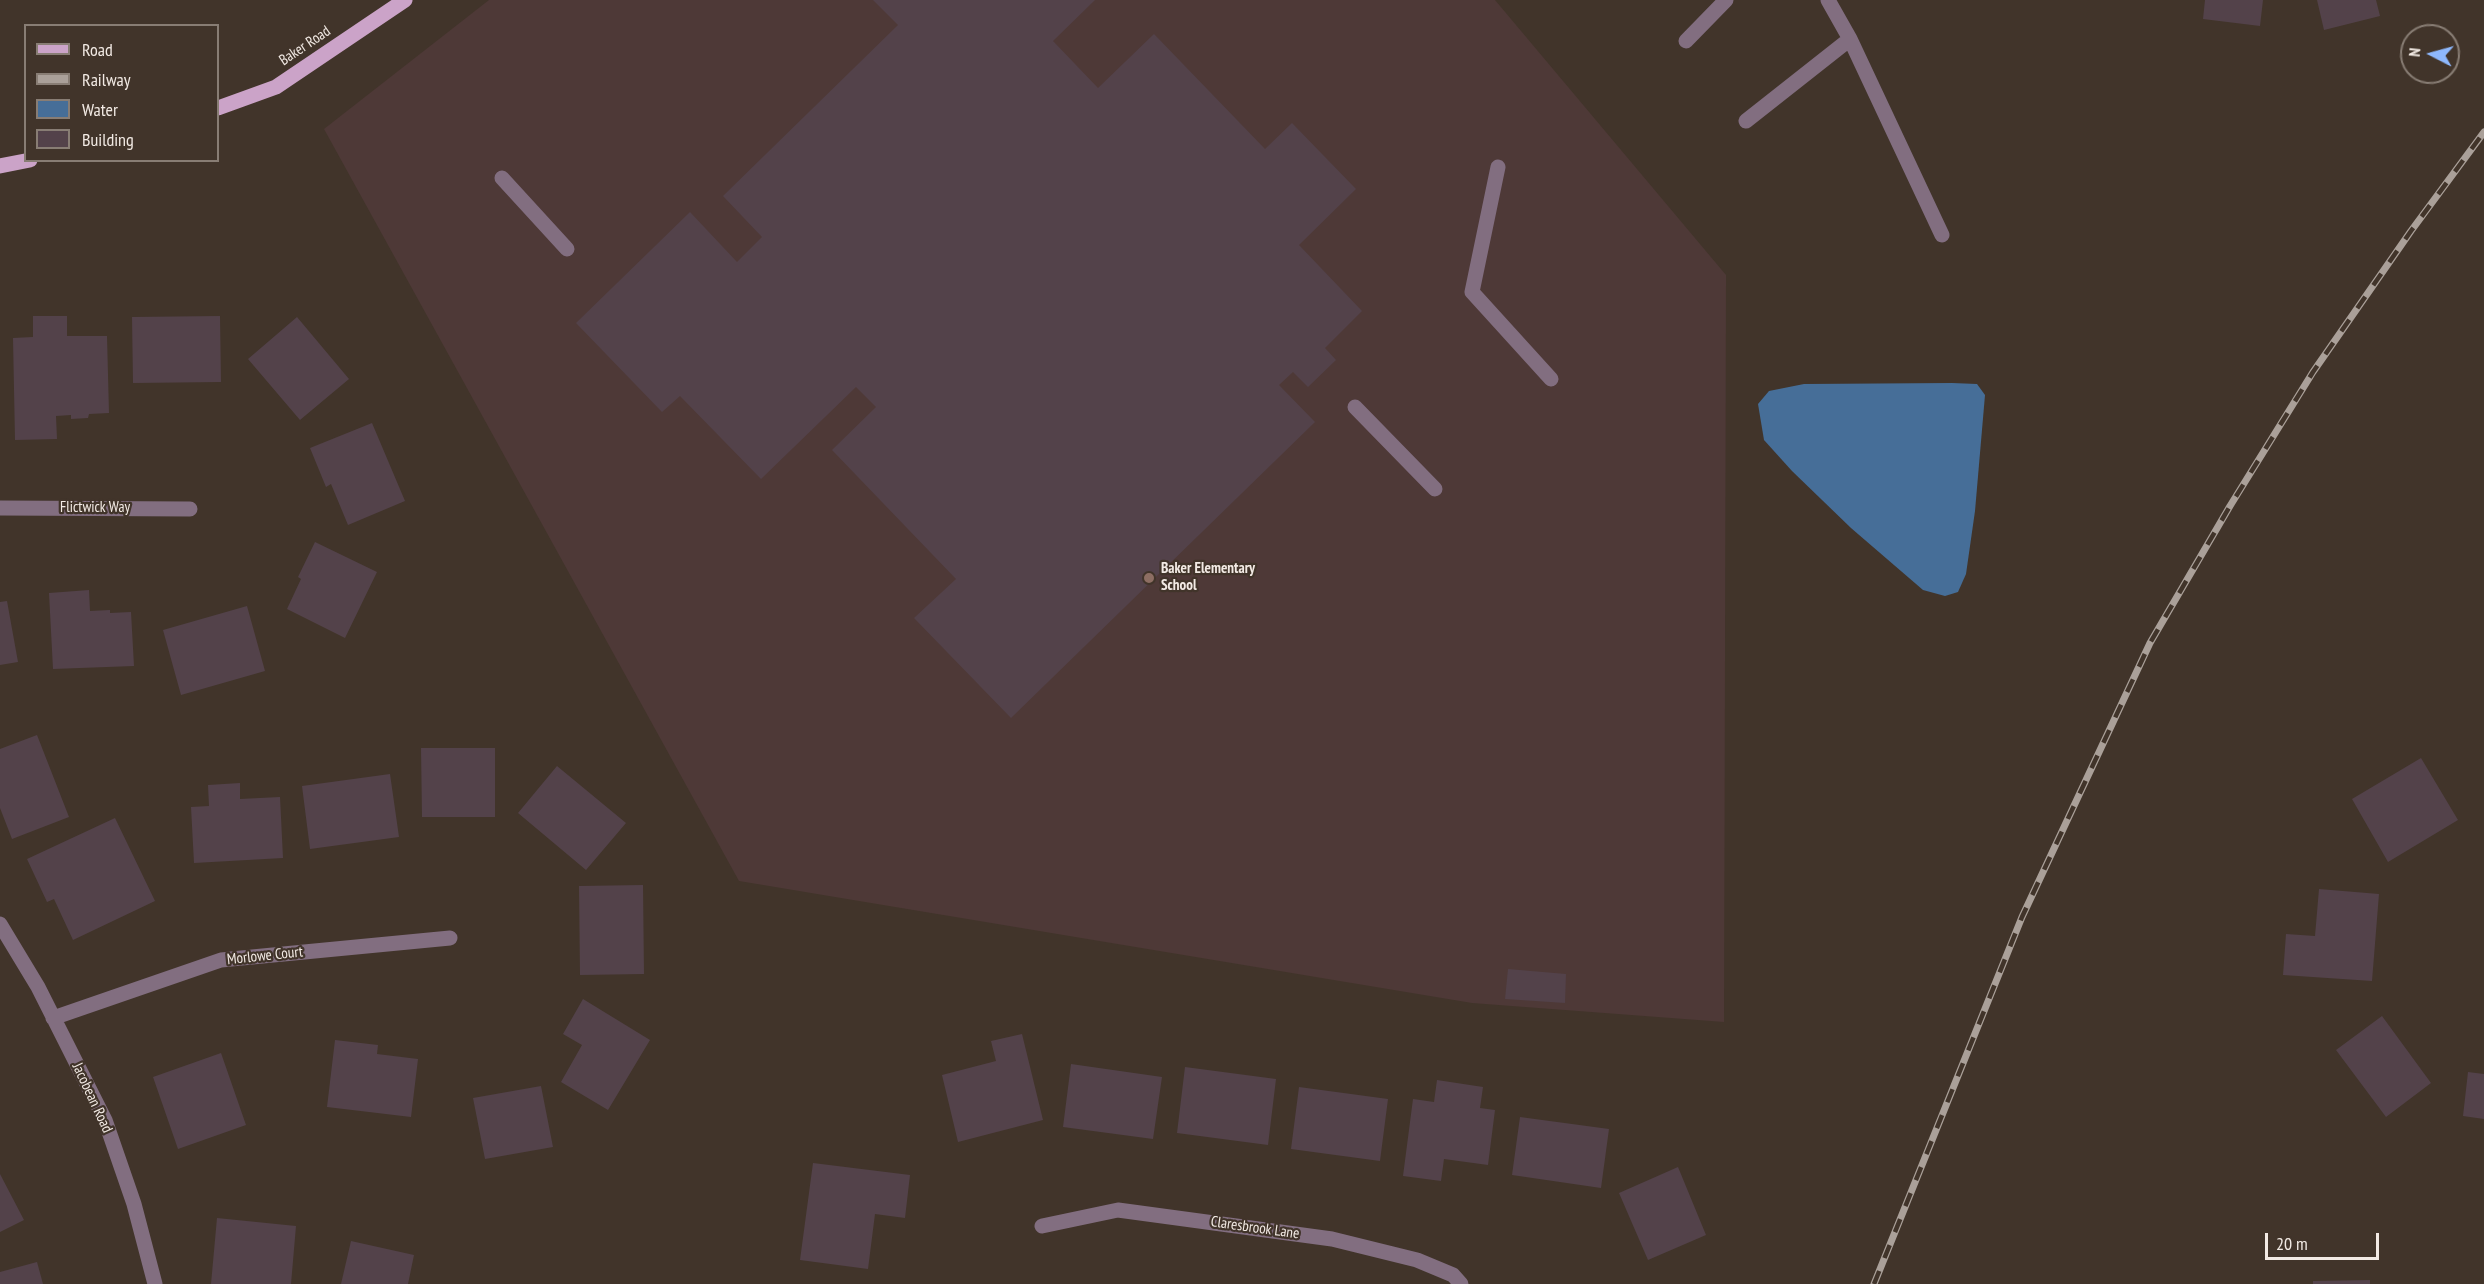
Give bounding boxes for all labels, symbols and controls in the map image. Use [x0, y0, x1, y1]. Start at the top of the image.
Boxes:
street label: Baker Road [276, 22, 334, 70]
legend [24, 24, 219, 162]
north arrow [2400, 24, 2460, 84]
text: Road [82, 38, 113, 61]
text: N [2404, 47, 2424, 58]
text: Railway [82, 68, 131, 91]
text: Water [82, 98, 118, 121]
text: Building [82, 128, 134, 151]
street label: Flictwick Way [60, 499, 130, 517]
place label: Baker Elementary School [1161, 560, 1255, 595]
marker: Baker Elementary School [1142, 571, 1156, 585]
street label: Morlowe Court [226, 943, 304, 969]
street label: Jacobean Road [68, 1060, 116, 1136]
street label: Claresbrook Lane [1210, 1213, 1300, 1243]
scale bar [2268, 1221, 2382, 1259]
text: 20 m [2276, 1232, 2308, 1255]

